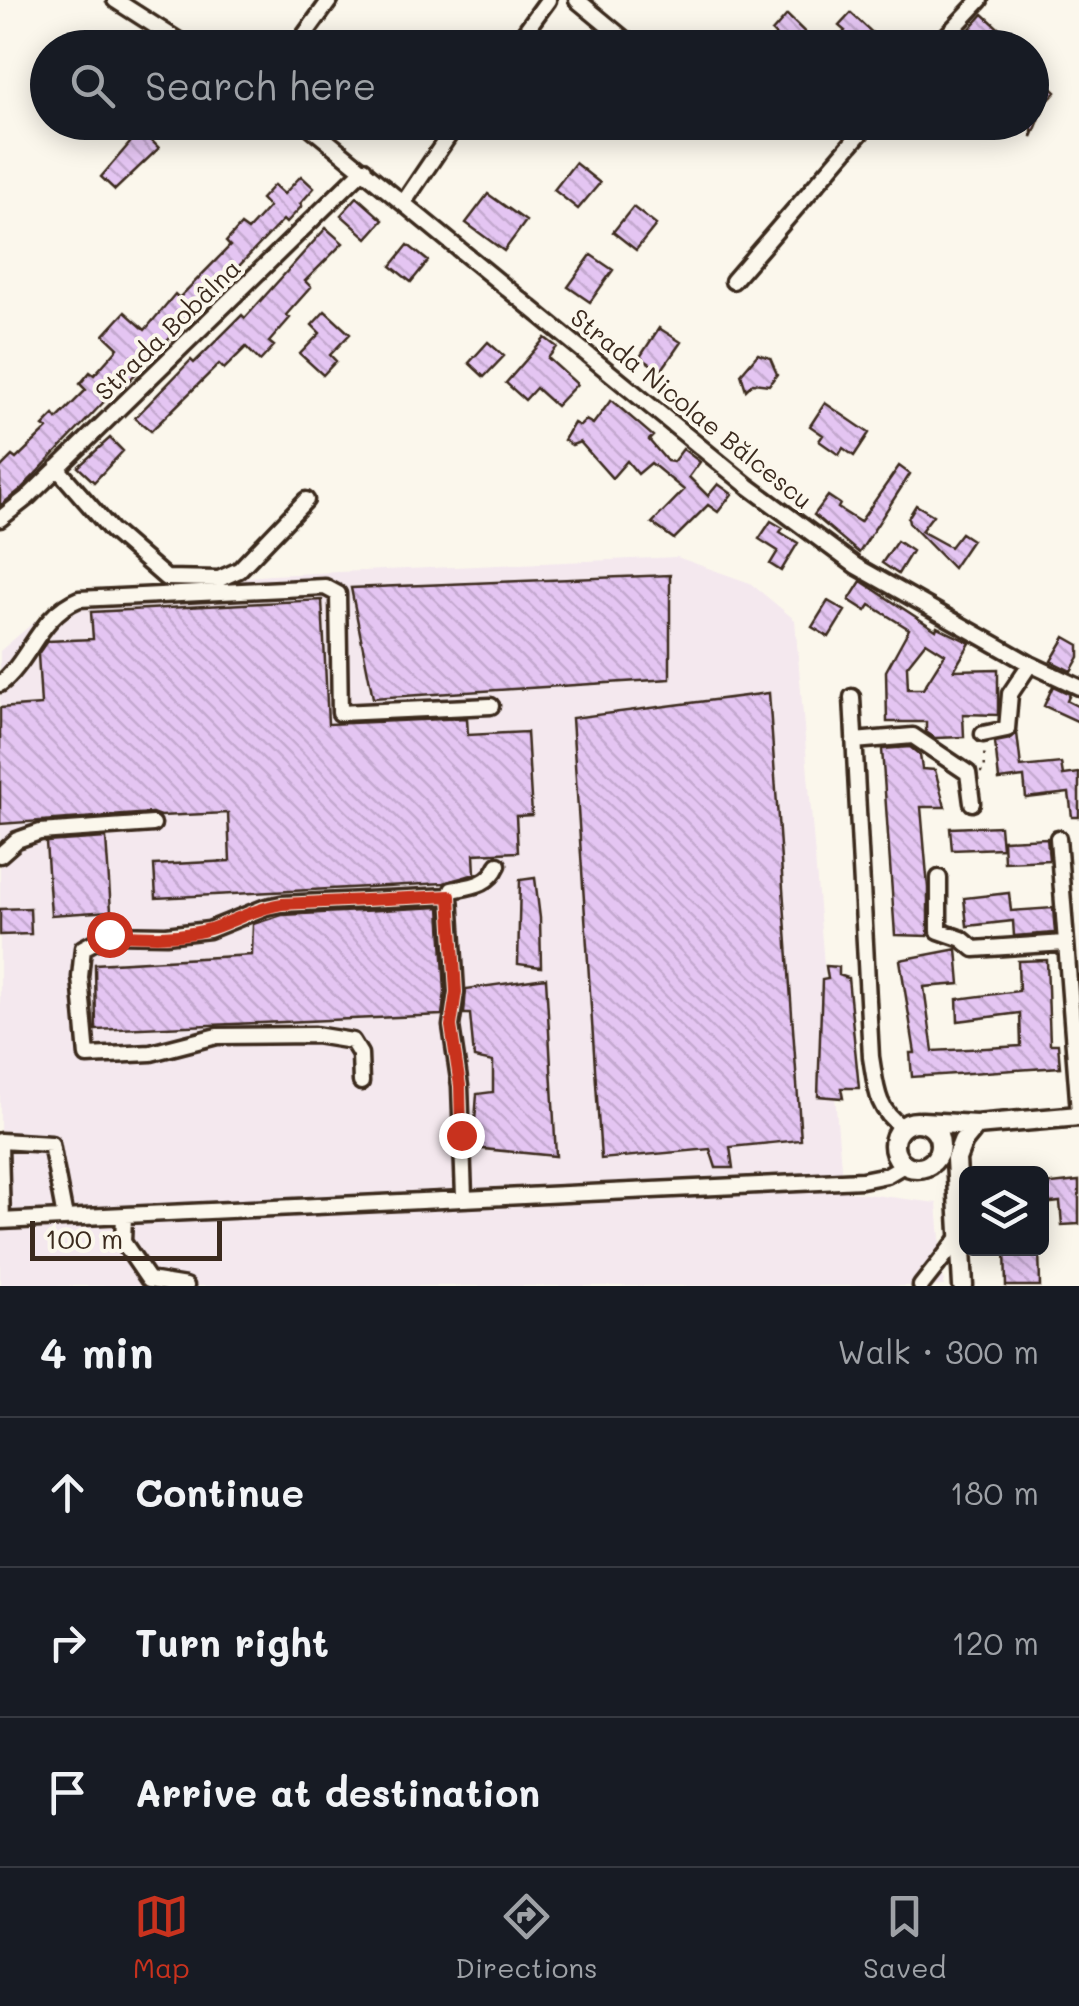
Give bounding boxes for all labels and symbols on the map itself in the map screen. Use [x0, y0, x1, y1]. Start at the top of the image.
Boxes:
street label: Strada Bobâlna [87, 251, 247, 407]
street label: Strada Nicolae Bălcescu [565, 301, 819, 515]
route start [87, 912, 133, 958]
route end [439, 1113, 485, 1159]
scale bar [30, 1216, 222, 1260]

